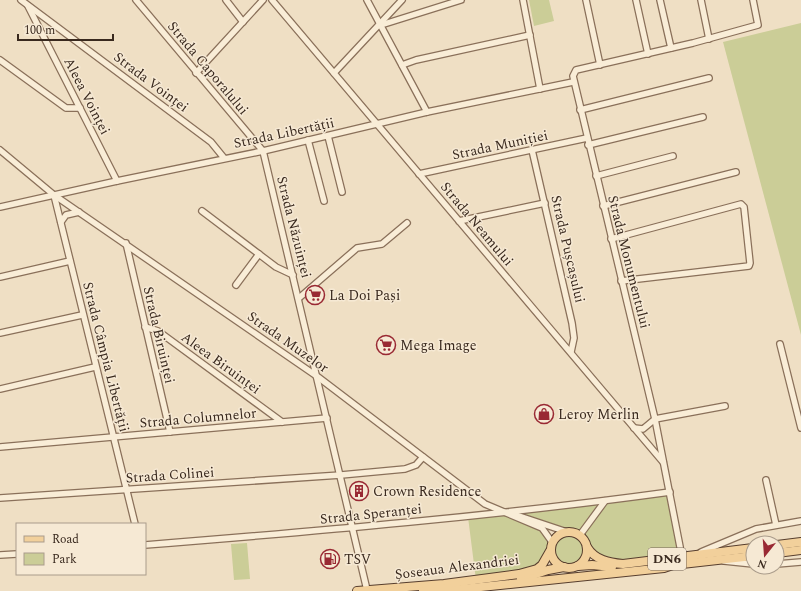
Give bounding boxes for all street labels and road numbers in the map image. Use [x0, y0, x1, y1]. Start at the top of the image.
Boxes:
street label: Strada Caporalului [162, 17, 254, 119]
street label: Strada Voinței [109, 47, 193, 117]
street label: Aleea Voinței [59, 54, 115, 138]
street label: Strada Libertății [232, 112, 336, 154]
street label: Strada Muniției [450, 125, 550, 165]
street label: Strada Năzuinței [271, 174, 317, 280]
street label: Strada Neamului [435, 177, 519, 271]
street label: Strada Pușcașului [545, 193, 591, 305]
street label: Strada Monumentului [602, 193, 656, 331]
street label: Strada Câmpia Libertății [77, 280, 135, 434]
street label: Strada Biruinței [138, 284, 180, 386]
street label: Strada Muzelor [243, 306, 333, 378]
street label: Aleea Biruinței [177, 327, 265, 399]
street label: Strada Columnelor [139, 402, 258, 434]
street label: Strada Colinei [125, 461, 215, 489]
street label: Strada Speranței [319, 498, 423, 530]
road number: DN6 [648, 548, 686, 570]
street label: Șoseaua Alexandriei [394, 549, 520, 585]

